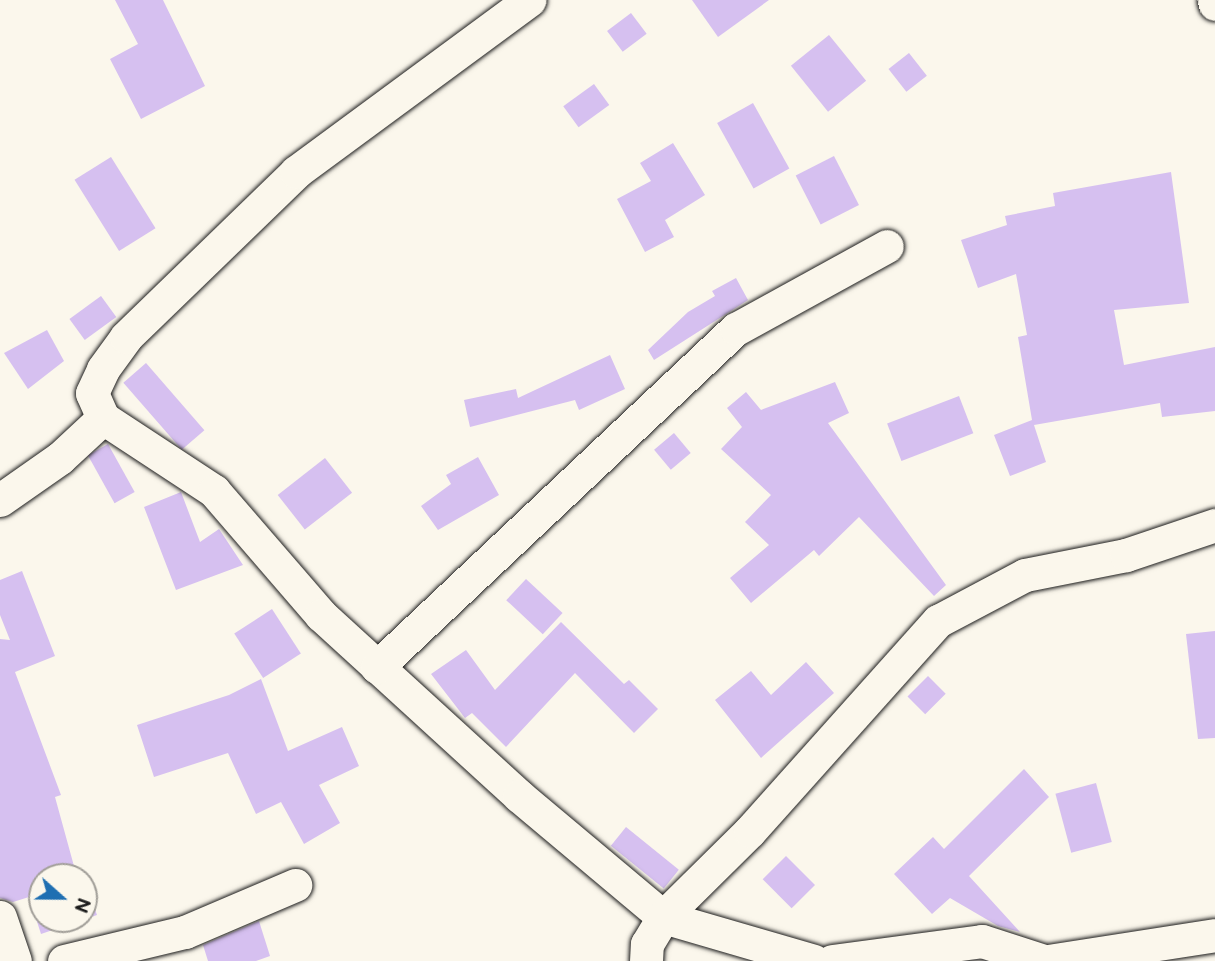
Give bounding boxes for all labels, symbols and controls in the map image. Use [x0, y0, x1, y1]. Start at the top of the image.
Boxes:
north arrow [28, 863, 98, 933]
text: N [68, 894, 94, 916]

